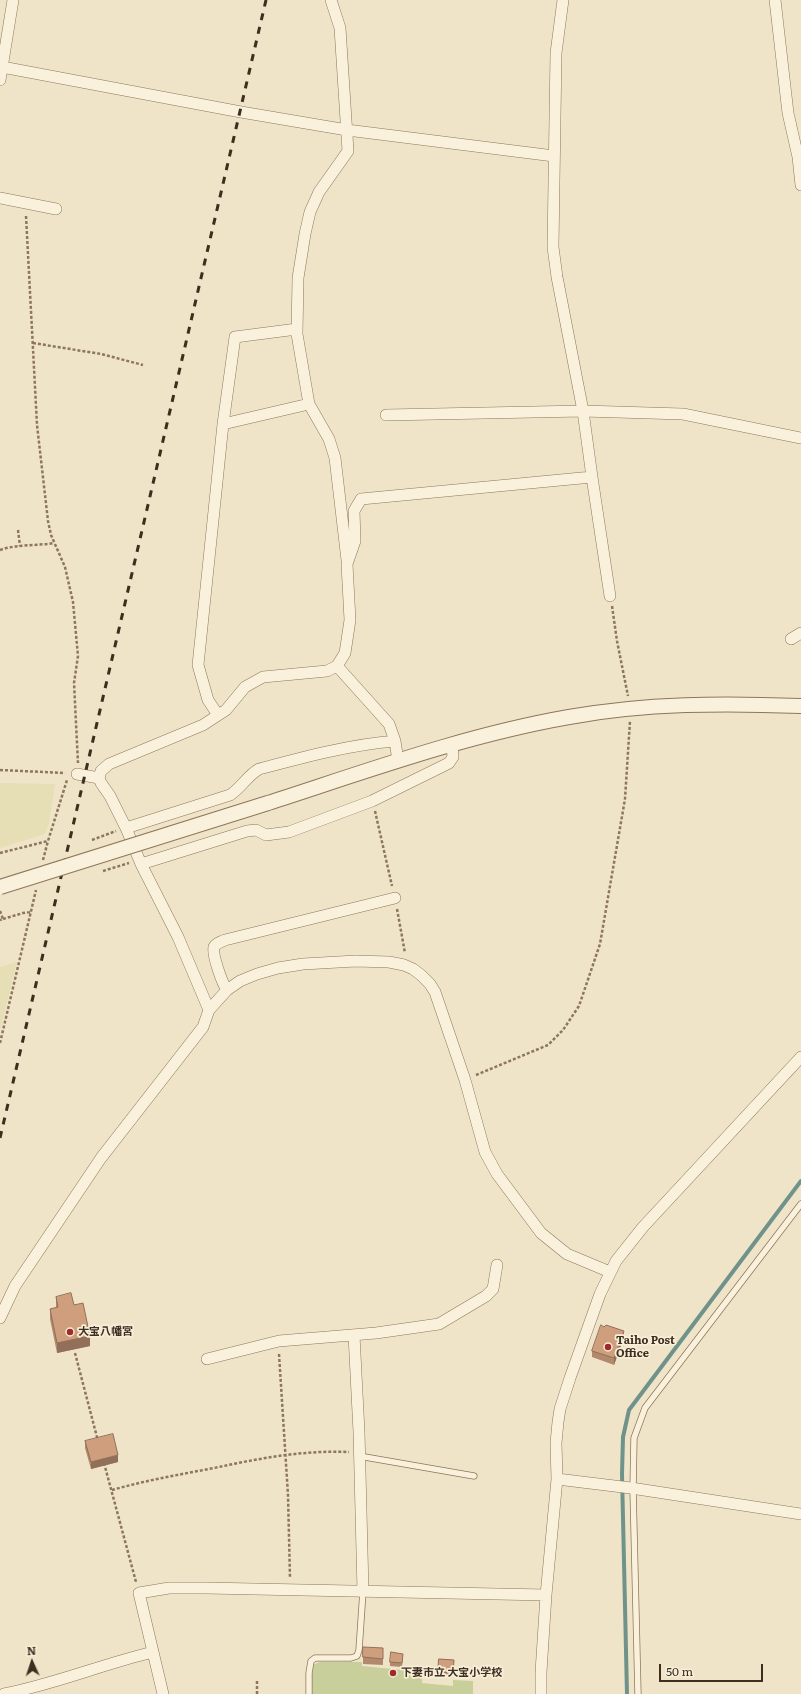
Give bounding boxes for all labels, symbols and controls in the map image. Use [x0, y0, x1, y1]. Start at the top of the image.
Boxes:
place label: 大宝八幡宮 [78, 1325, 133, 1339]
marker: 大宝八幡宮 [65, 1327, 75, 1337]
place label: Taiho Post Office [616, 1334, 675, 1360]
marker: Taiho Post Office [603, 1342, 613, 1352]
north arrow [12, 1642, 52, 1682]
text: N [26, 1642, 36, 1658]
scale bar [661, 1656, 765, 1682]
text: 50 m [666, 1662, 693, 1680]
place label: 下妻市立 大宝小学校 [401, 1666, 502, 1680]
marker: 下妻市立 大宝小学校 [388, 1668, 398, 1678]

